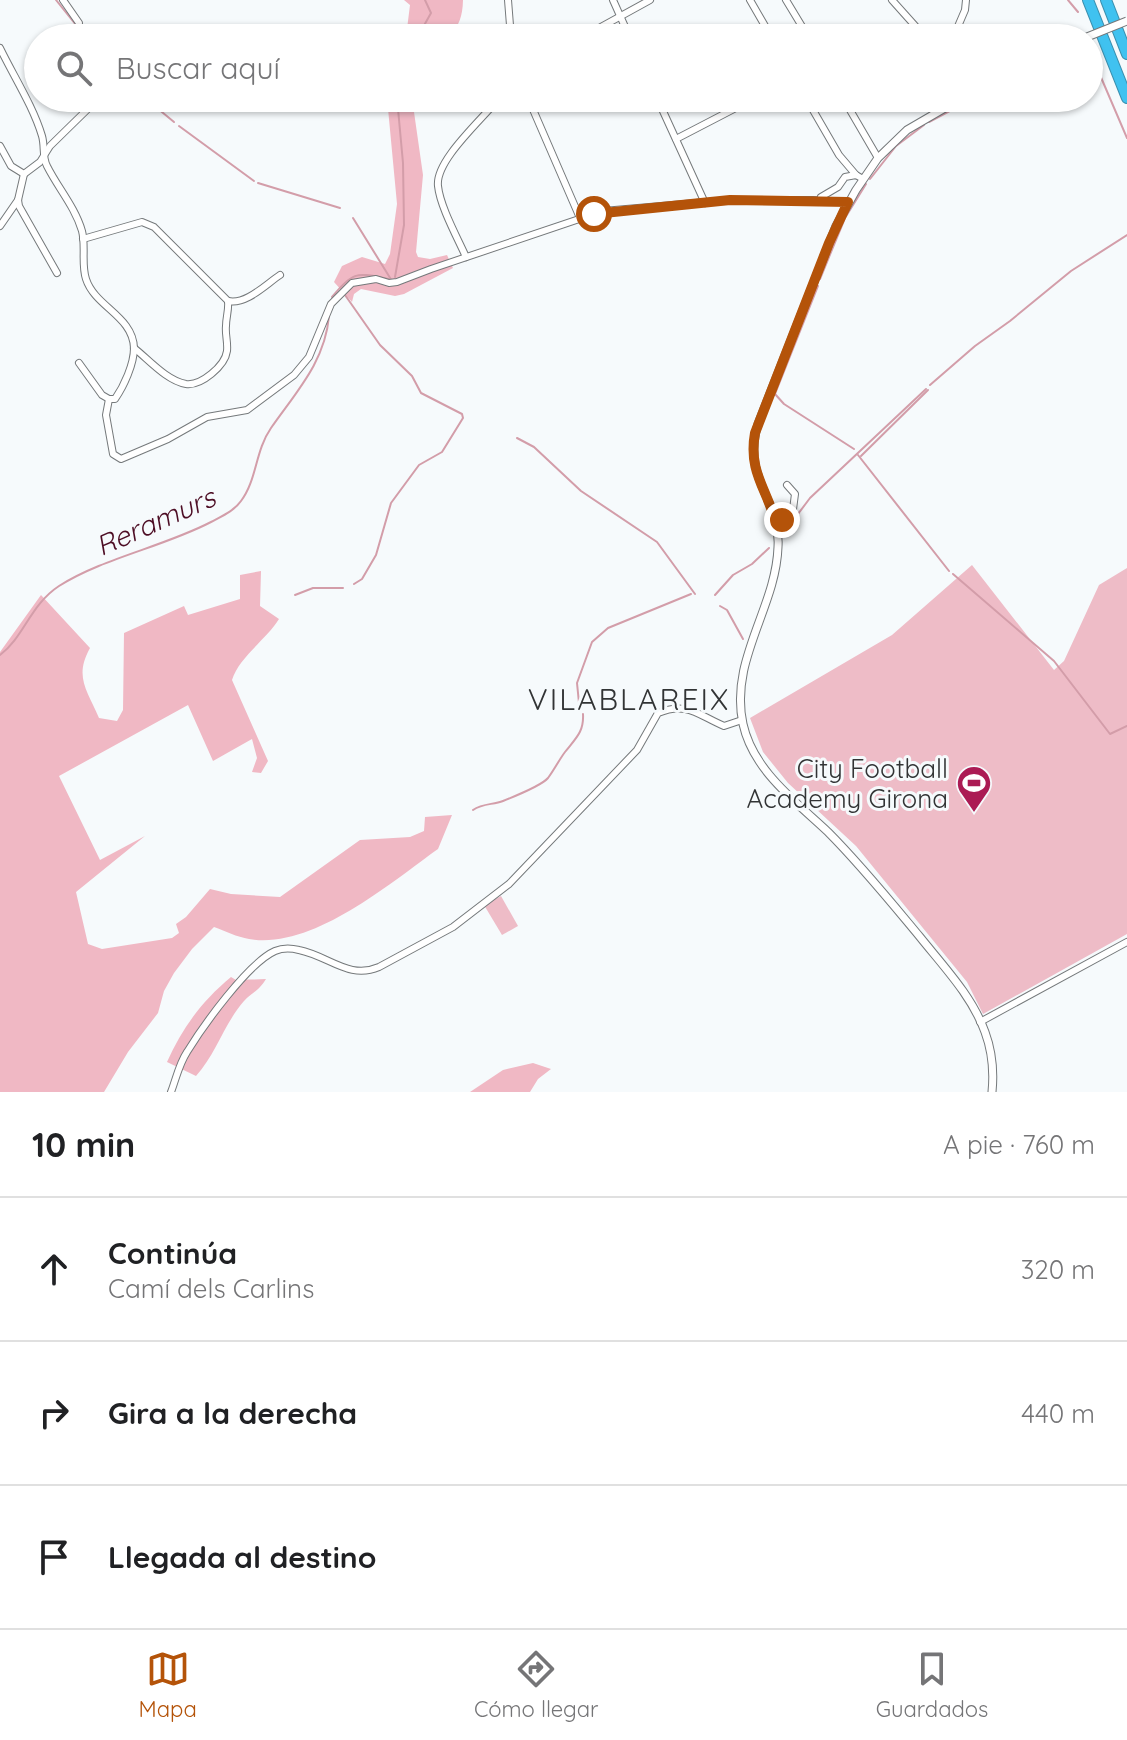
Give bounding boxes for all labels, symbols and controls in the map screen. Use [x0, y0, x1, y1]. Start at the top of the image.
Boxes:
search box [24, 24, 1103, 112]
icon: search [52, 46, 96, 90]
text: Buscar aquí [116, 49, 280, 87]
route start [576, 196, 612, 232]
water label: Reramurs [90, 478, 222, 563]
route end [764, 502, 800, 538]
district label: VILABLAREIX [528, 680, 730, 718]
place label: City Football Academy Girona [746, 752, 948, 815]
sports icon: City Football Academy Girona [955, 764, 993, 814]
text: 10 min [32, 1123, 135, 1166]
text: A pie · 760 m [943, 1128, 1095, 1161]
text: Continúa [108, 1234, 237, 1272]
icon: ahead [32, 1247, 76, 1291]
text: 320 m [1021, 1253, 1095, 1286]
text: Camí dels Carlins [108, 1272, 314, 1305]
icon: right [32, 1391, 76, 1435]
text: Gira a la derecha [108, 1394, 357, 1432]
text: 440 m [1021, 1397, 1095, 1430]
icon: arrive [32, 1535, 76, 1579]
text: Llegada al destino [108, 1538, 376, 1576]
tab: Mapa [139, 1647, 197, 1723]
tab: Cómo llegar [474, 1647, 599, 1723]
tab: Guardados [876, 1647, 988, 1723]

